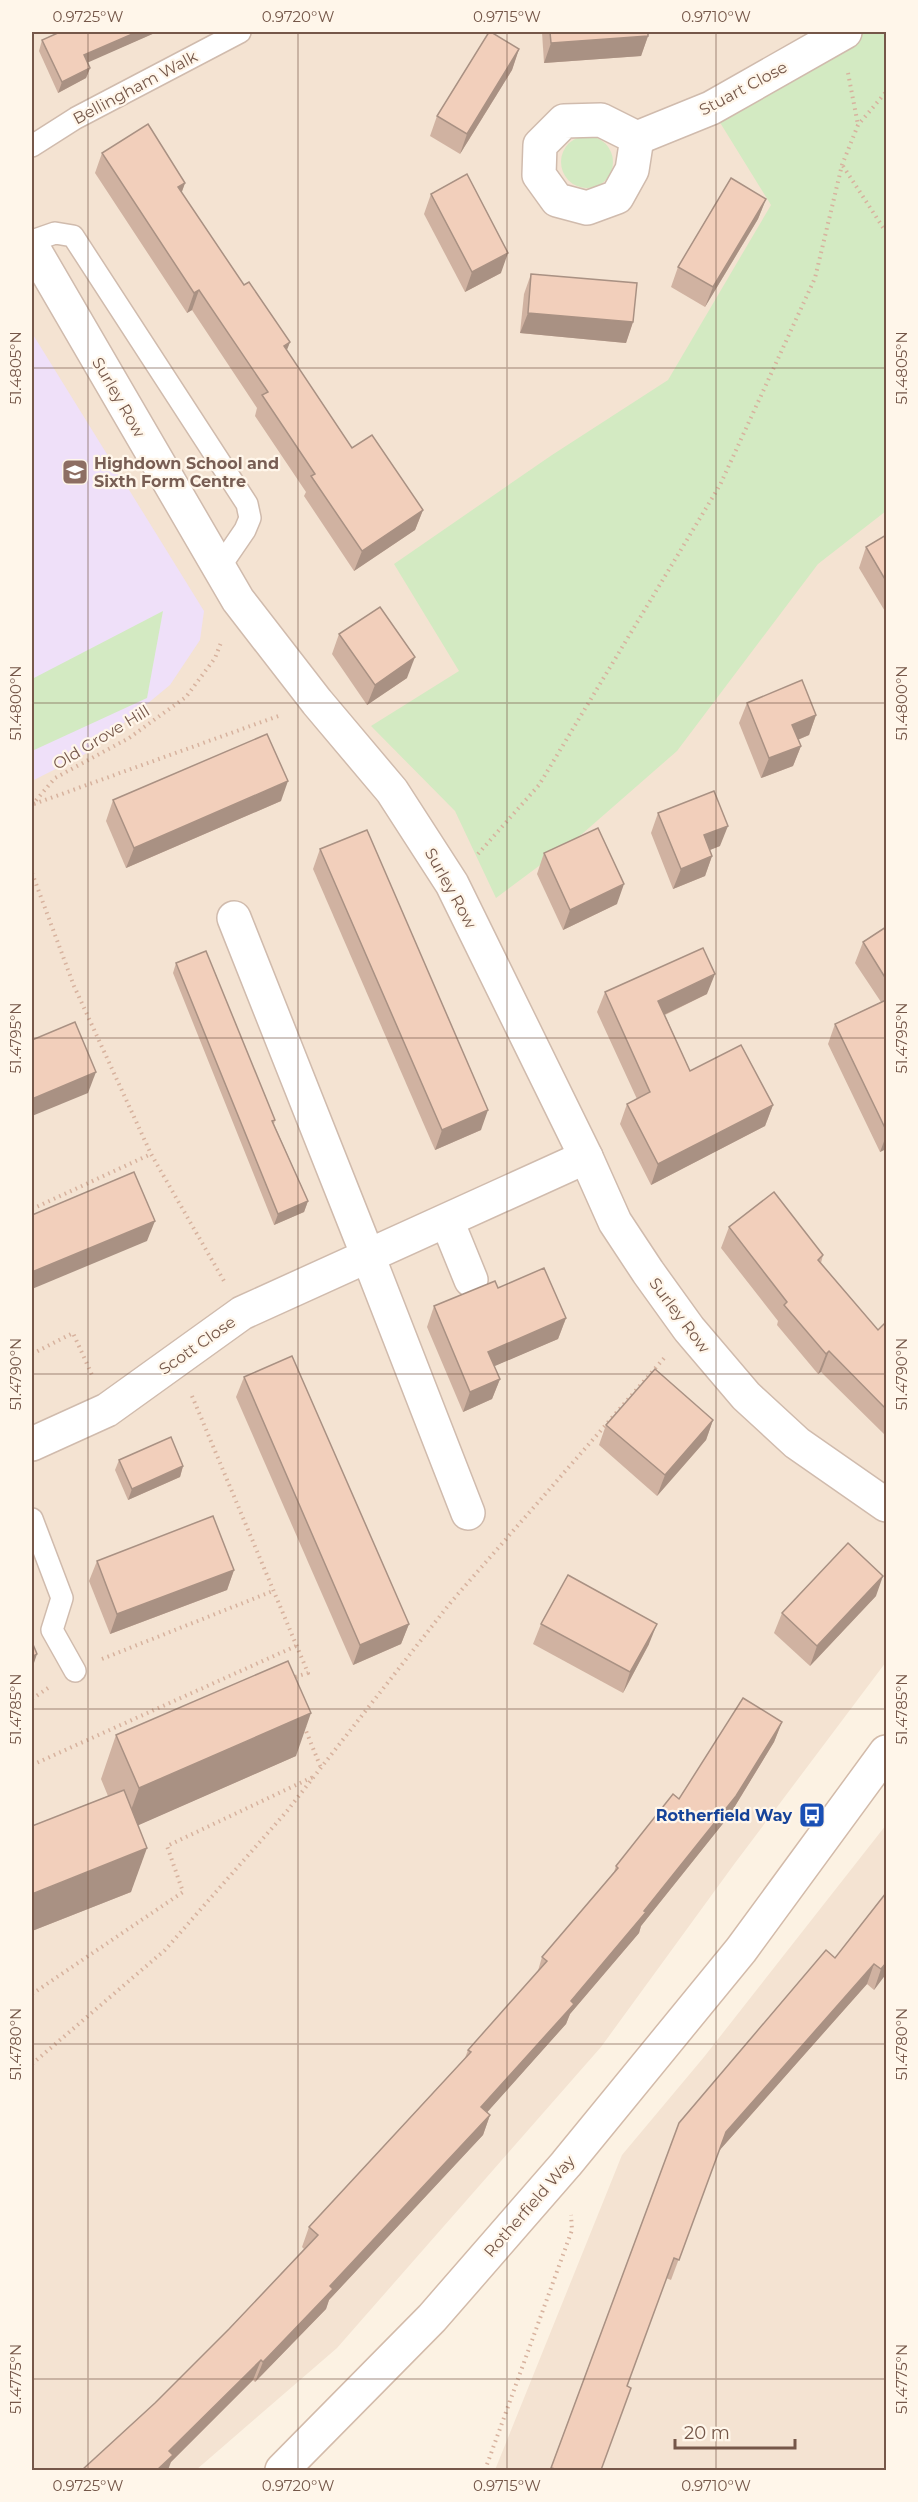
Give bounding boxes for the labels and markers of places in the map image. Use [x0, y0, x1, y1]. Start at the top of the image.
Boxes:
place label: Highdown School and Sixth Form Centre [94, 454, 279, 491]
school or university icon: Highdown School and Sixth Form Centre [60, 457, 90, 487]
bus stop icon: Rotherfield Way [797, 1800, 827, 1830]
place label: Rotherfield Way [656, 1806, 792, 1825]

